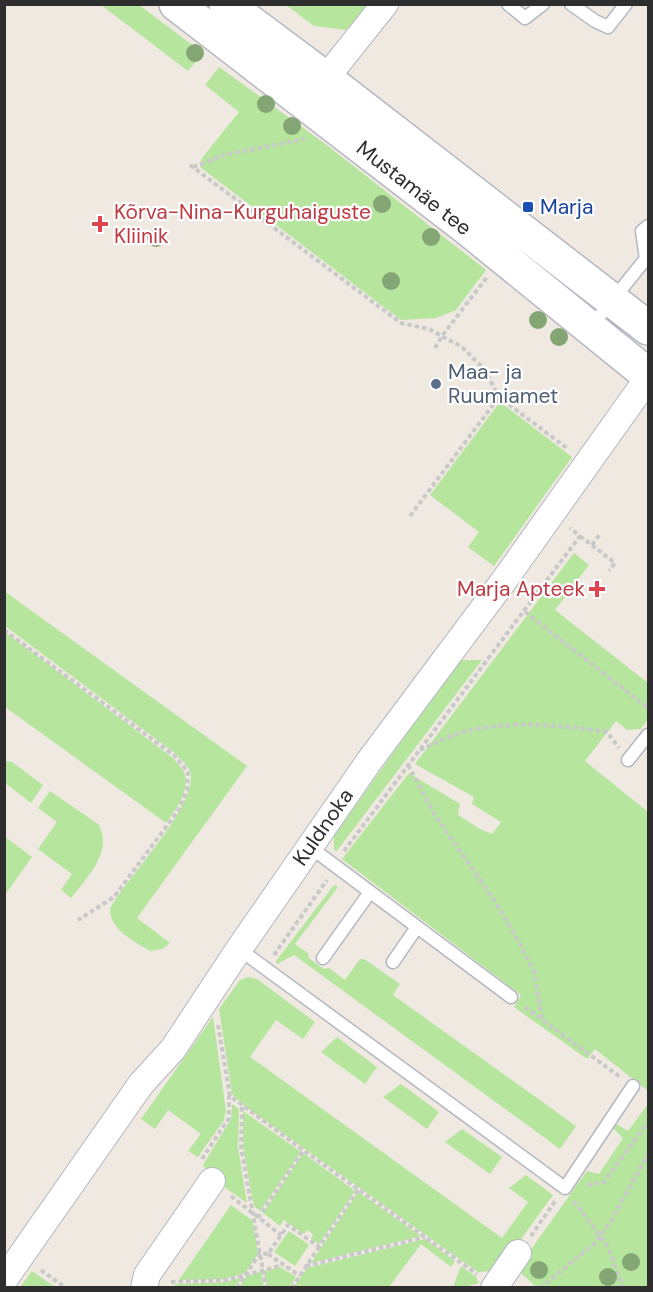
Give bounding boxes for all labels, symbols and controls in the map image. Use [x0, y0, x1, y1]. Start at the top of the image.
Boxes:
street label: Mustamäe tee [351, 134, 477, 242]
place label: Marja [540, 193, 593, 221]
place label: Kõrva-Nina-Kurguhaiguste Kliinik [114, 198, 371, 250]
marker: Marja [521, 200, 535, 214]
marker: Kõrva-Nina-Kurguhaiguste Kliinik [91, 215, 109, 233]
place label: Maa- ja Ruumiamet [448, 358, 558, 410]
marker: Maa- ja Ruumiamet [429, 377, 443, 391]
place label: Marja Apteek [457, 575, 585, 603]
marker: Marja Apteek [590, 582, 604, 596]
street label: Kuldnoka [286, 783, 360, 871]

